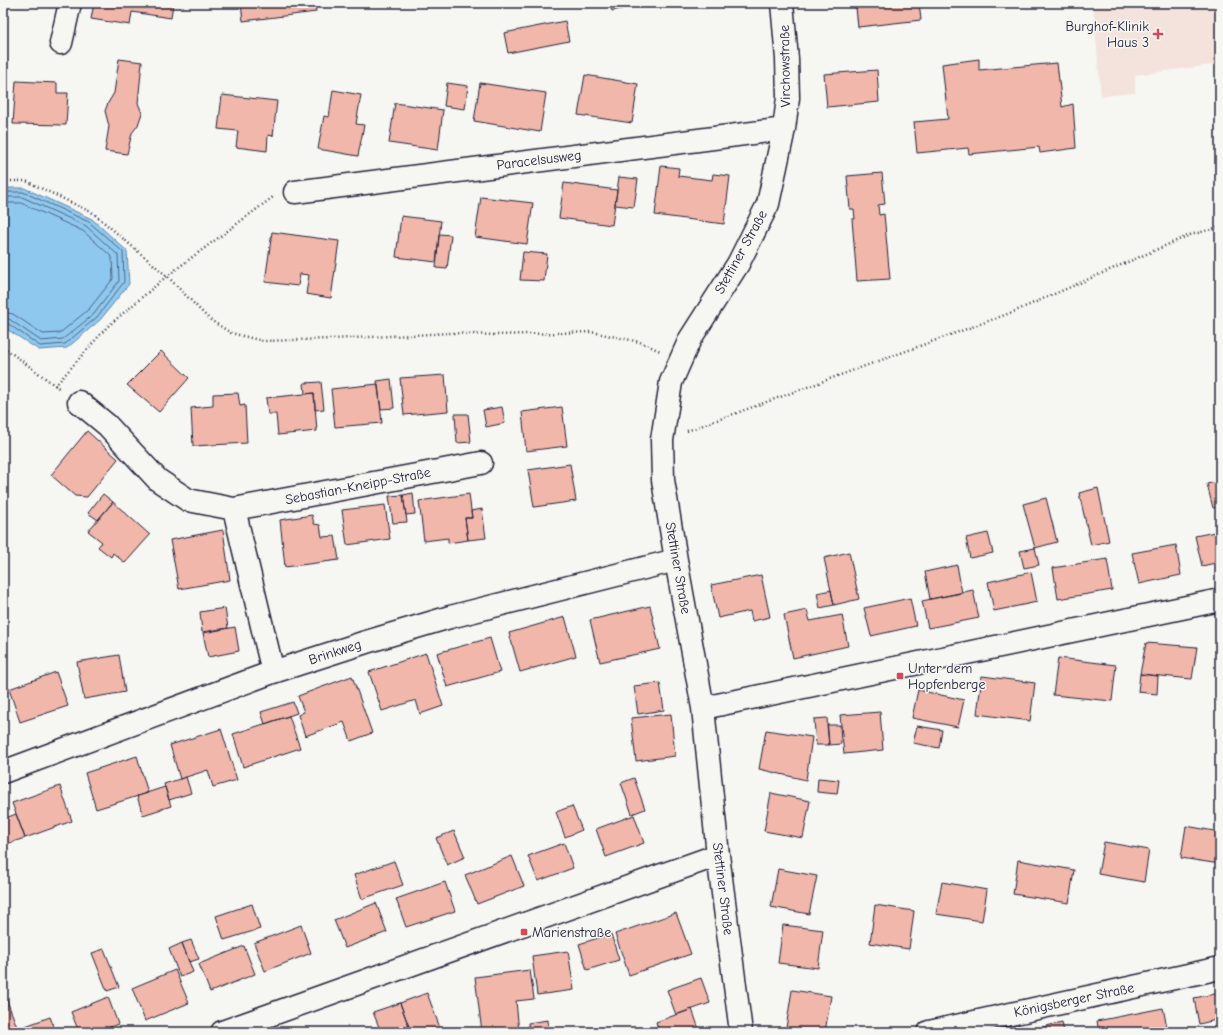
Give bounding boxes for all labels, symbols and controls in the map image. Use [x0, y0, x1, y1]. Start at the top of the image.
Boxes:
place label: Burghof-Klinik Haus 3 [1065, 18, 1149, 51]
street label: Virchowstraße [776, 25, 794, 107]
marker: Burghof-Klinik Haus 3 [1152, 28, 1164, 40]
street label: Paracelsusweg [496, 146, 582, 174]
street label: Stettiner Straße [711, 207, 771, 297]
street label: Sebastian-Kneipp-Straße [284, 464, 432, 508]
street label: Stettiner Straße [662, 521, 694, 615]
street label: Brinkweg [306, 635, 364, 669]
place label: Unter dem Hopfenberge [908, 660, 985, 693]
marker: Unter dem Hopfenberge [895, 671, 905, 681]
street label: Stettiner Straße [709, 842, 737, 936]
place label: Marienstraße [532, 924, 611, 941]
marker: Marienstraße [519, 927, 529, 937]
street label: Königsberger Straße [1012, 979, 1136, 1021]

